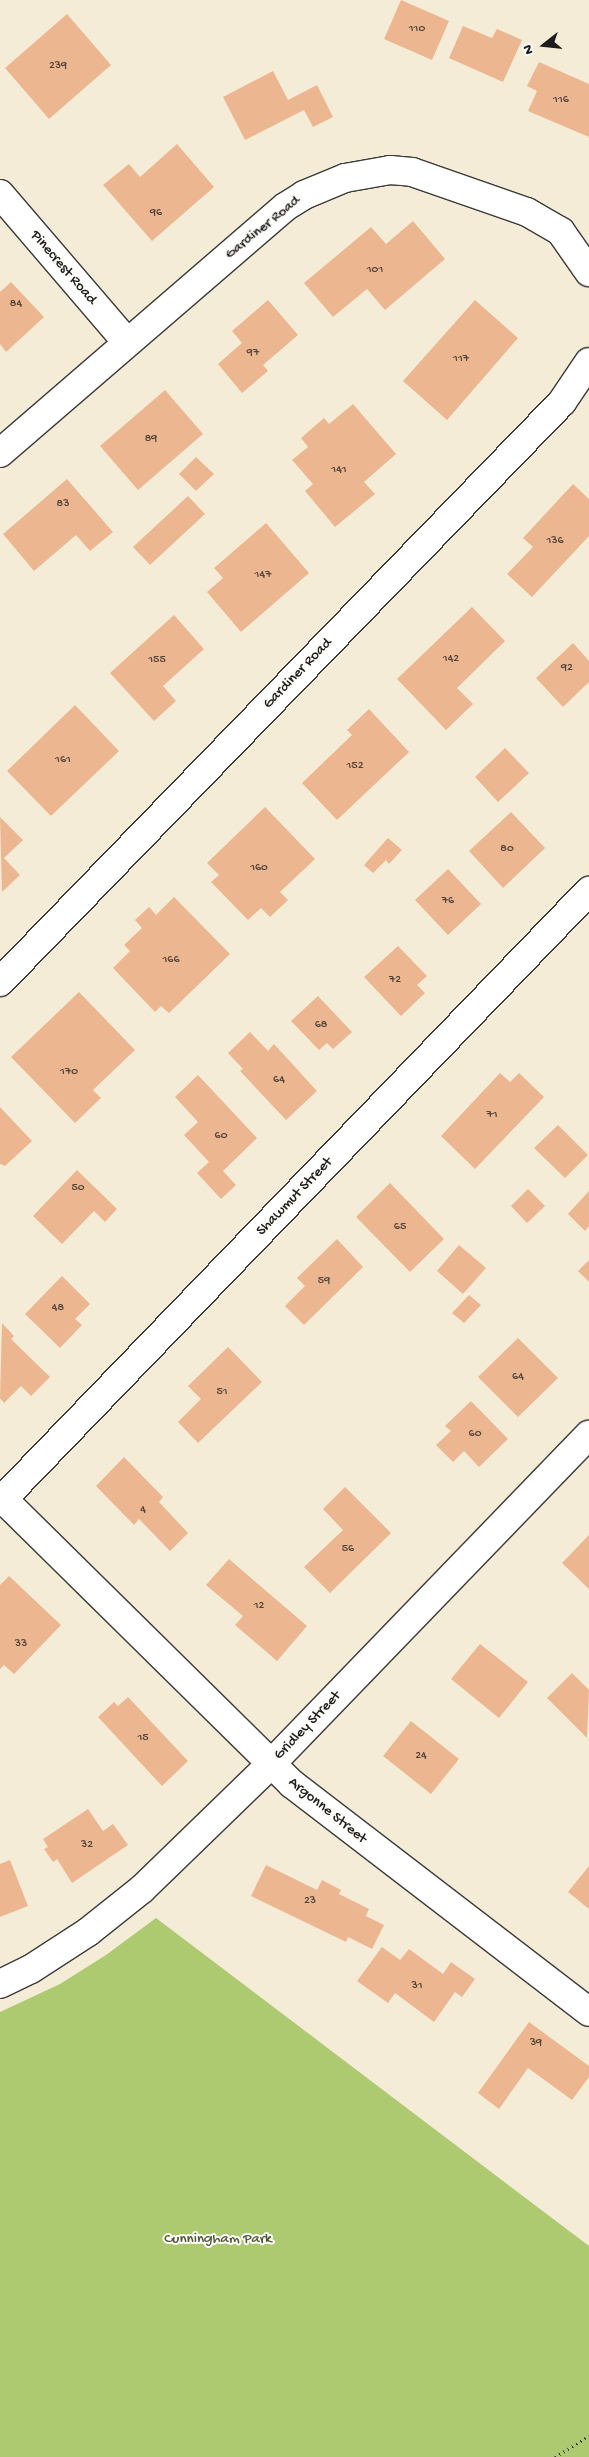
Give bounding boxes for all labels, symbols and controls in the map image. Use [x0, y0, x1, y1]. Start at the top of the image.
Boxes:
north arrow [519, 20, 569, 70]
house number: 110 [409, 23, 425, 37]
text: N [520, 43, 539, 56]
house number: 239 [49, 60, 67, 74]
house number: 116 [553, 94, 569, 108]
street label: Gardiner Road [222, 192, 304, 264]
house number: 96 [150, 207, 162, 221]
street label: Pinecrest Road [26, 227, 100, 309]
house number: 101 [367, 264, 383, 278]
house number: 84 [10, 298, 22, 312]
house number: 97 [247, 347, 259, 361]
house number: 117 [453, 353, 469, 367]
house number: 89 [145, 433, 157, 447]
house number: 141 [331, 464, 347, 478]
house number: 83 [57, 498, 69, 512]
house number: 136 [546, 535, 564, 549]
house number: 147 [255, 569, 271, 583]
street label: Gardiner Road [260, 635, 336, 713]
house number: 142 [443, 653, 459, 667]
house number: 155 [148, 654, 166, 668]
house number: 92 [561, 662, 573, 676]
house number: 161 [55, 754, 71, 768]
house number: 152 [346, 760, 364, 774]
house number: 80 [500, 843, 514, 857]
house number: 160 [250, 862, 268, 876]
house number: 76 [442, 895, 454, 909]
house number: 166 [162, 954, 180, 968]
house number: 72 [389, 974, 401, 988]
house number: 68 [315, 1019, 327, 1033]
house number: 170 [60, 1066, 78, 1080]
house number: 64 [273, 1074, 285, 1088]
house number: 71 [486, 1109, 498, 1123]
house number: 60 [215, 1130, 227, 1144]
street label: Shawmut Street [253, 1154, 337, 1240]
house number: 50 [71, 1182, 85, 1196]
house number: 65 [394, 1221, 406, 1235]
house number: 59 [318, 1275, 330, 1289]
house number: 48 [52, 1302, 64, 1316]
house number: 64 [512, 1371, 524, 1385]
house number: 51 [216, 1386, 228, 1400]
house number: 60 [469, 1428, 481, 1442]
house number: 4 [140, 1504, 146, 1518]
house number: 56 [342, 1543, 354, 1557]
house number: 12 [254, 1600, 264, 1614]
house number: 33 [15, 1638, 27, 1652]
street label: Gridley Street [271, 1688, 345, 1764]
house number: 15 [137, 1732, 149, 1746]
house number: 24 [415, 1750, 427, 1764]
street label: Argonne Street [284, 1774, 370, 1848]
house number: 32 [81, 1839, 93, 1853]
house number: 23 [304, 1895, 316, 1909]
house number: 31 [411, 1980, 423, 1994]
house number: 39 [530, 2037, 542, 2051]
park label: Cunningham Park [164, 2231, 272, 2249]

